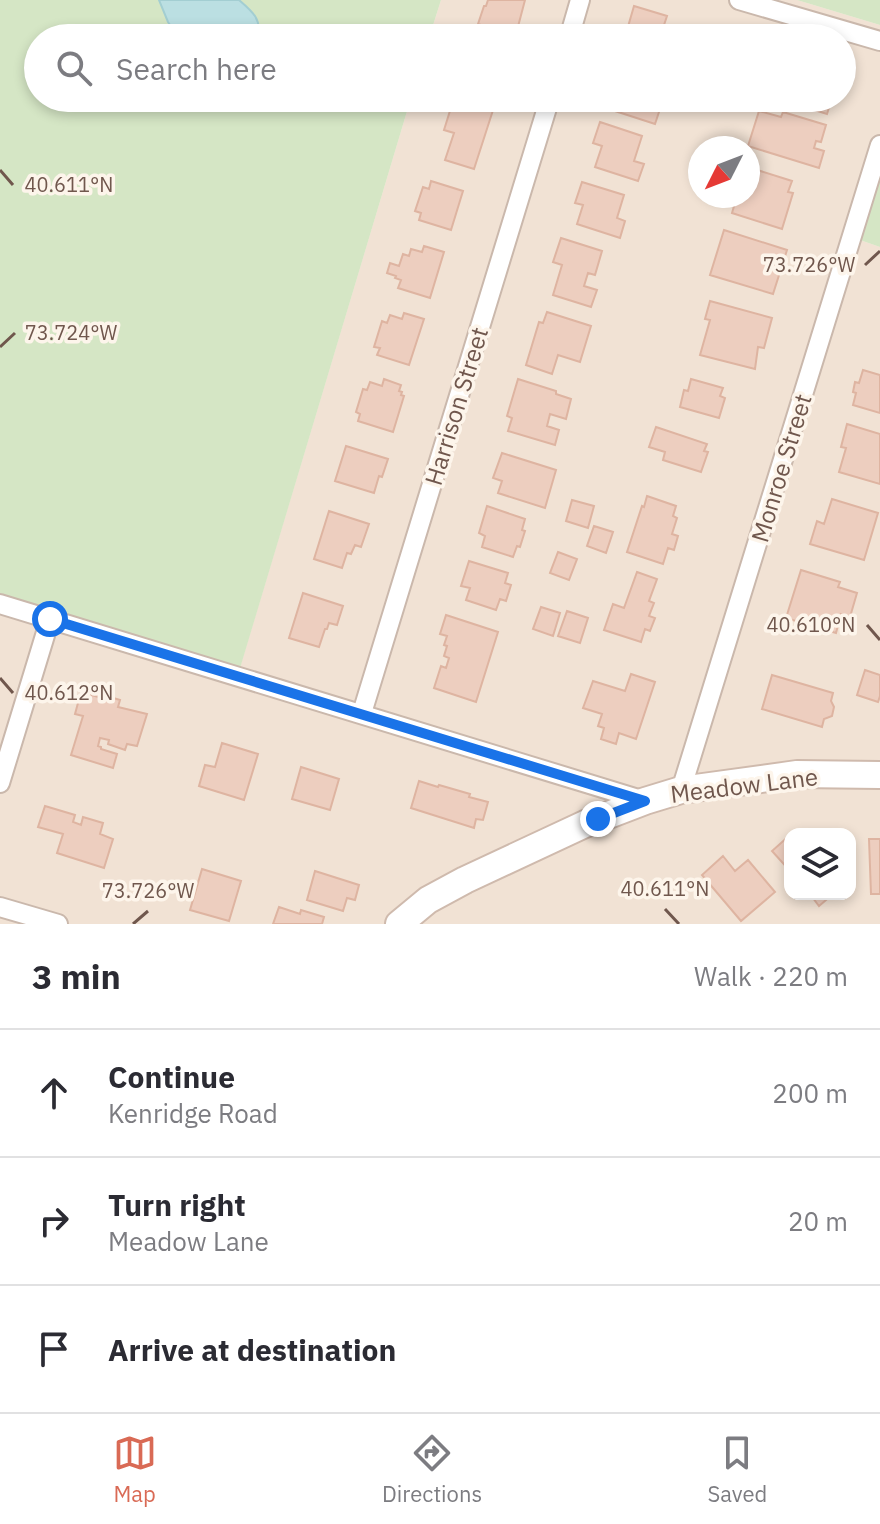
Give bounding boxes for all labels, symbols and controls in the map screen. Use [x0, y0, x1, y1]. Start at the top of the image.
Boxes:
search box [24, 24, 856, 112]
icon: search [52, 46, 96, 90]
text: Search here [116, 49, 277, 88]
north arrow [688, 136, 760, 208]
text: 40.611°N [25, 171, 113, 198]
text: 73.726°W [763, 251, 855, 278]
text: 73.724°W [25, 319, 117, 346]
street label: Harrison Street [417, 323, 495, 489]
street label: Monroe Street [743, 390, 819, 546]
route start [32, 601, 68, 637]
text: 40.610°N [767, 611, 855, 638]
text: 40.612°N [25, 679, 113, 706]
street label: Meadow Lane [668, 760, 820, 810]
route end [580, 801, 616, 837]
map controls [784, 828, 856, 900]
button: layers [784, 828, 856, 900]
text: 40.611°N [621, 875, 709, 902]
text: 73.726°W [102, 877, 194, 904]
text: 3 min [32, 954, 121, 998]
text: Walk · 220 m [694, 959, 848, 993]
text: Continue [108, 1057, 235, 1096]
icon: ahead [32, 1071, 76, 1115]
text: 200 m [772, 1076, 848, 1110]
text: Kenridge Road [108, 1096, 278, 1130]
text: Turn right [108, 1185, 246, 1224]
icon: right [32, 1199, 76, 1243]
text: 20 m [788, 1204, 848, 1238]
text: Meadow Lane [108, 1224, 269, 1258]
icon: arrive [32, 1327, 76, 1371]
text: Arrive at destination [108, 1330, 396, 1369]
tab: Map [113, 1431, 157, 1508]
tab: Directions [382, 1431, 482, 1508]
tab: Saved [707, 1431, 767, 1508]

